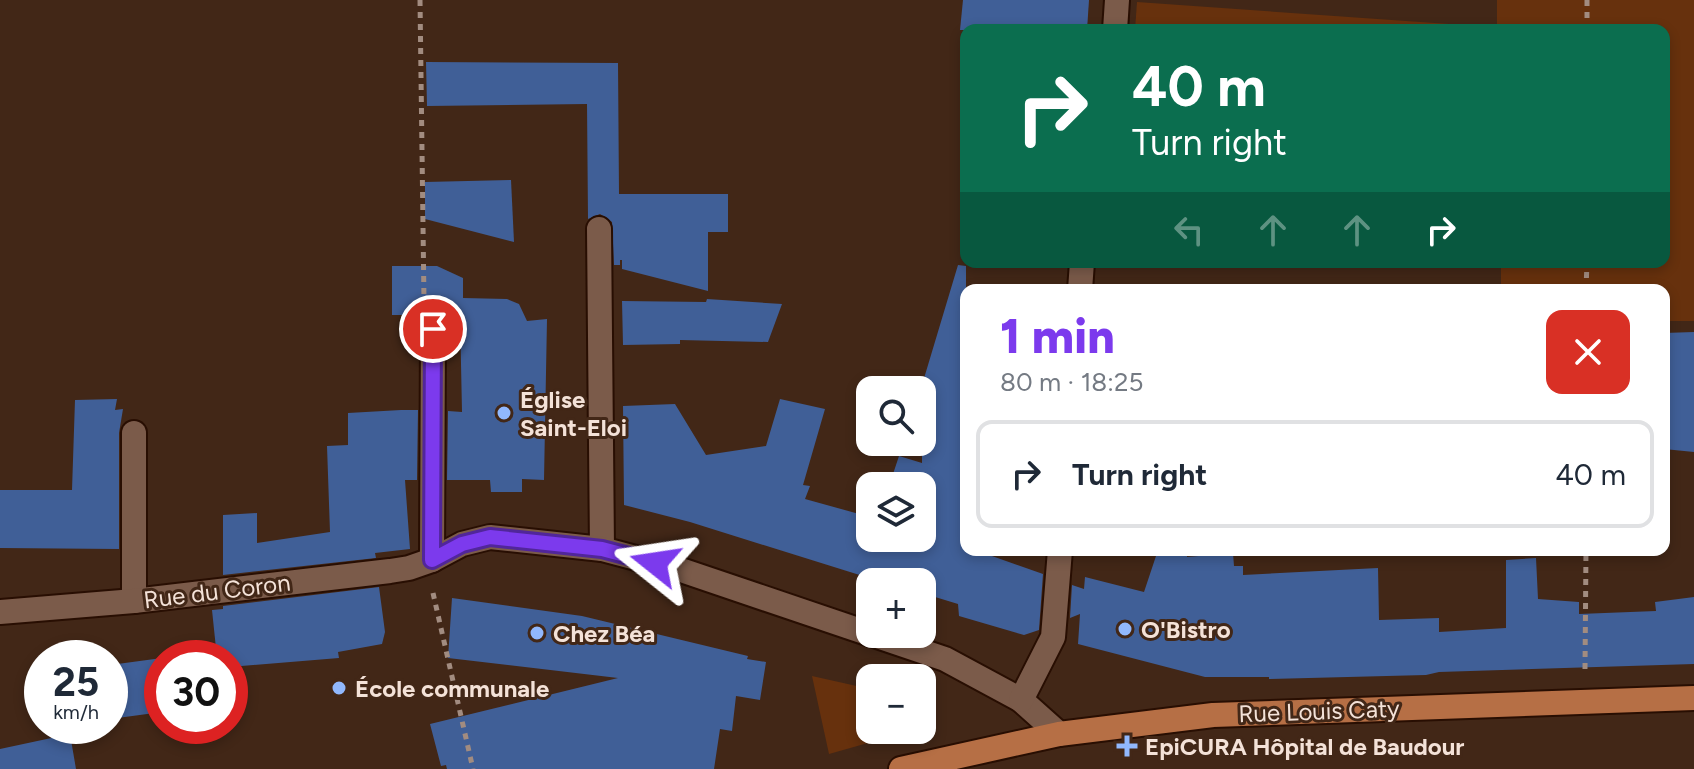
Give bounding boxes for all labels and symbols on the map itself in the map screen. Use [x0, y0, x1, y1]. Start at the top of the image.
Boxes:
pin [399, 295, 467, 363]
place label: Église Saint-Eloi [520, 385, 627, 442]
marker: Église Saint-Eloi [495, 404, 513, 422]
position arrow [613, 521, 697, 605]
street label: Rue du Coron [142, 568, 292, 614]
place label: O'Bistro [1141, 615, 1231, 644]
place label: Chez Béa [553, 619, 655, 648]
marker: O'Bistro [1116, 620, 1134, 638]
marker: Chez Béa [528, 624, 546, 642]
speed limit sign: 30 [144, 640, 248, 744]
place label: École communale [355, 674, 549, 703]
marker: École communale [330, 679, 348, 697]
street label: Rue Louis Caty [1238, 694, 1400, 728]
place label: EpiCURA Hôpital de Baudour [1145, 732, 1464, 761]
marker: EpiCURA Hôpital de Baudour [1116, 735, 1138, 757]

